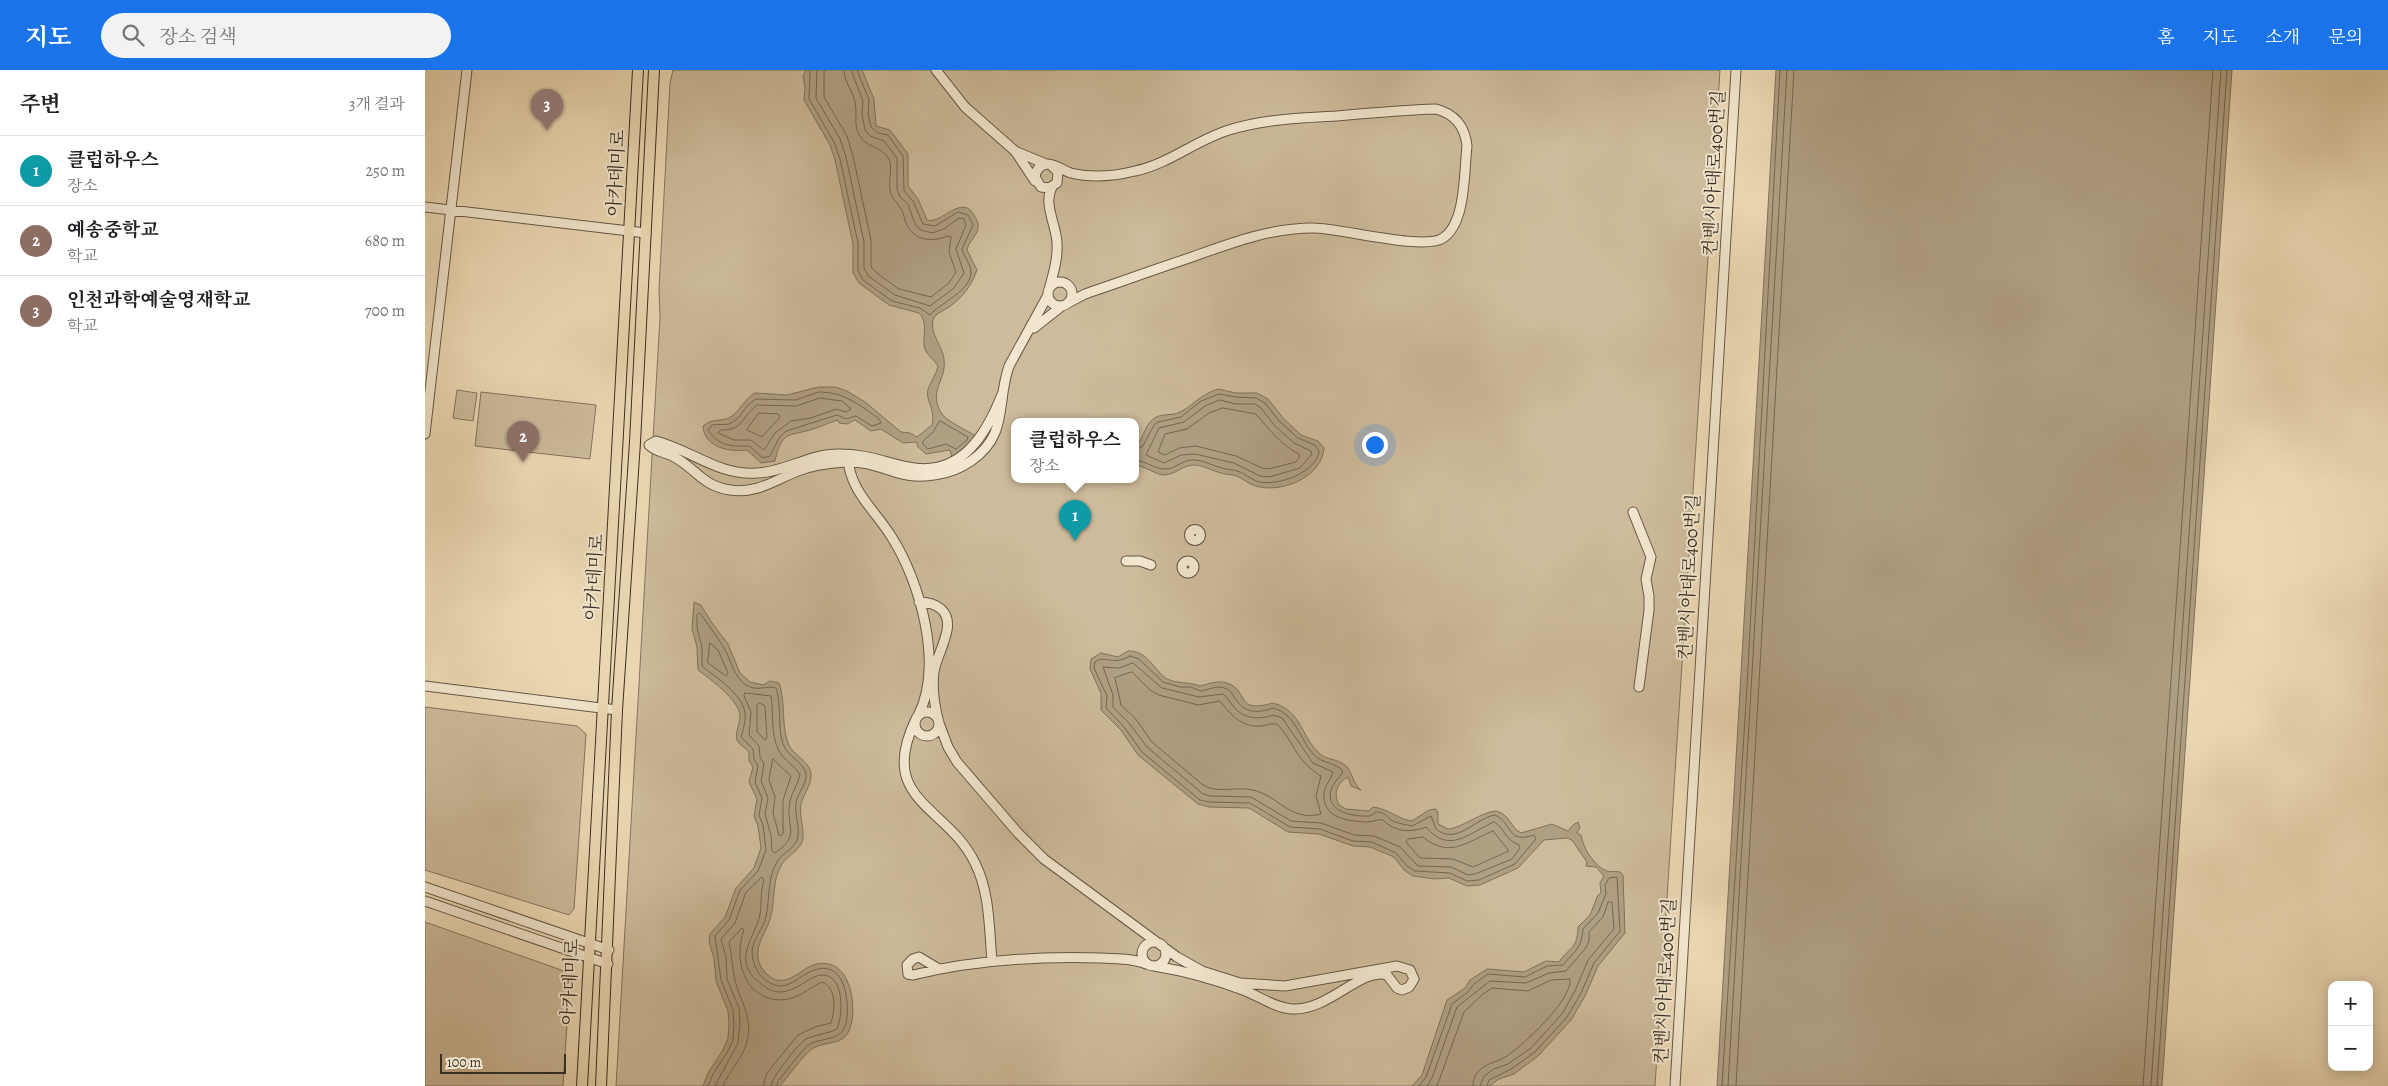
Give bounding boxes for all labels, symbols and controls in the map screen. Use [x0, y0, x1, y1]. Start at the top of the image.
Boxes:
search box [101, 13, 451, 58]
text: 지도 [25, 21, 71, 53]
icon: search [119, 21, 147, 49]
text: 장소 검색 [159, 24, 237, 50]
text: 홈 [2157, 25, 2175, 49]
text: 지도 [2203, 25, 2237, 49]
text: 소개 [2265, 25, 2300, 49]
text: 문의 [2328, 25, 2363, 49]
pin: 3 [531, 89, 563, 130]
street label: 컨벤시아대로400번길 [1698, 89, 1730, 257]
text: 주변 [20, 90, 61, 118]
text: 3개 결과 [349, 93, 405, 115]
street label: 아카데미로 [602, 129, 630, 217]
text: 클럽하우스 [67, 147, 159, 173]
text: 1 [33, 160, 39, 182]
text: 250 m [366, 160, 405, 182]
text: 장소 [67, 175, 98, 197]
text: 예송중학교 [67, 217, 159, 243]
text: 2 [32, 230, 40, 252]
text: 680 m [365, 230, 405, 252]
text: 학교 [67, 245, 98, 267]
text: 인천과학예술영재학교 [67, 287, 251, 313]
text: 3 [33, 300, 39, 322]
text: 700 m [365, 300, 405, 322]
text: 학교 [67, 315, 98, 337]
popup [1011, 418, 1139, 483]
pin: 2 [507, 421, 539, 462]
text: 클럽하우스 [1029, 427, 1121, 453]
your location [1362, 432, 1388, 458]
text: 장소 [1029, 455, 1060, 477]
street label: 컨벤시아대로400번길 [1673, 493, 1705, 661]
pin: 1 [1059, 500, 1091, 541]
street label: 아카데미로 [579, 533, 609, 621]
street label: 컨벤시아대로400번길 [1649, 897, 1681, 1065]
street label: 아카데미로 [556, 938, 584, 1026]
map controls [2328, 981, 2373, 1071]
button: + [2328, 981, 2373, 1026]
button: − [2328, 1026, 2373, 1071]
scale bar [440, 1051, 566, 1074]
text: 100 m [447, 1053, 481, 1072]

